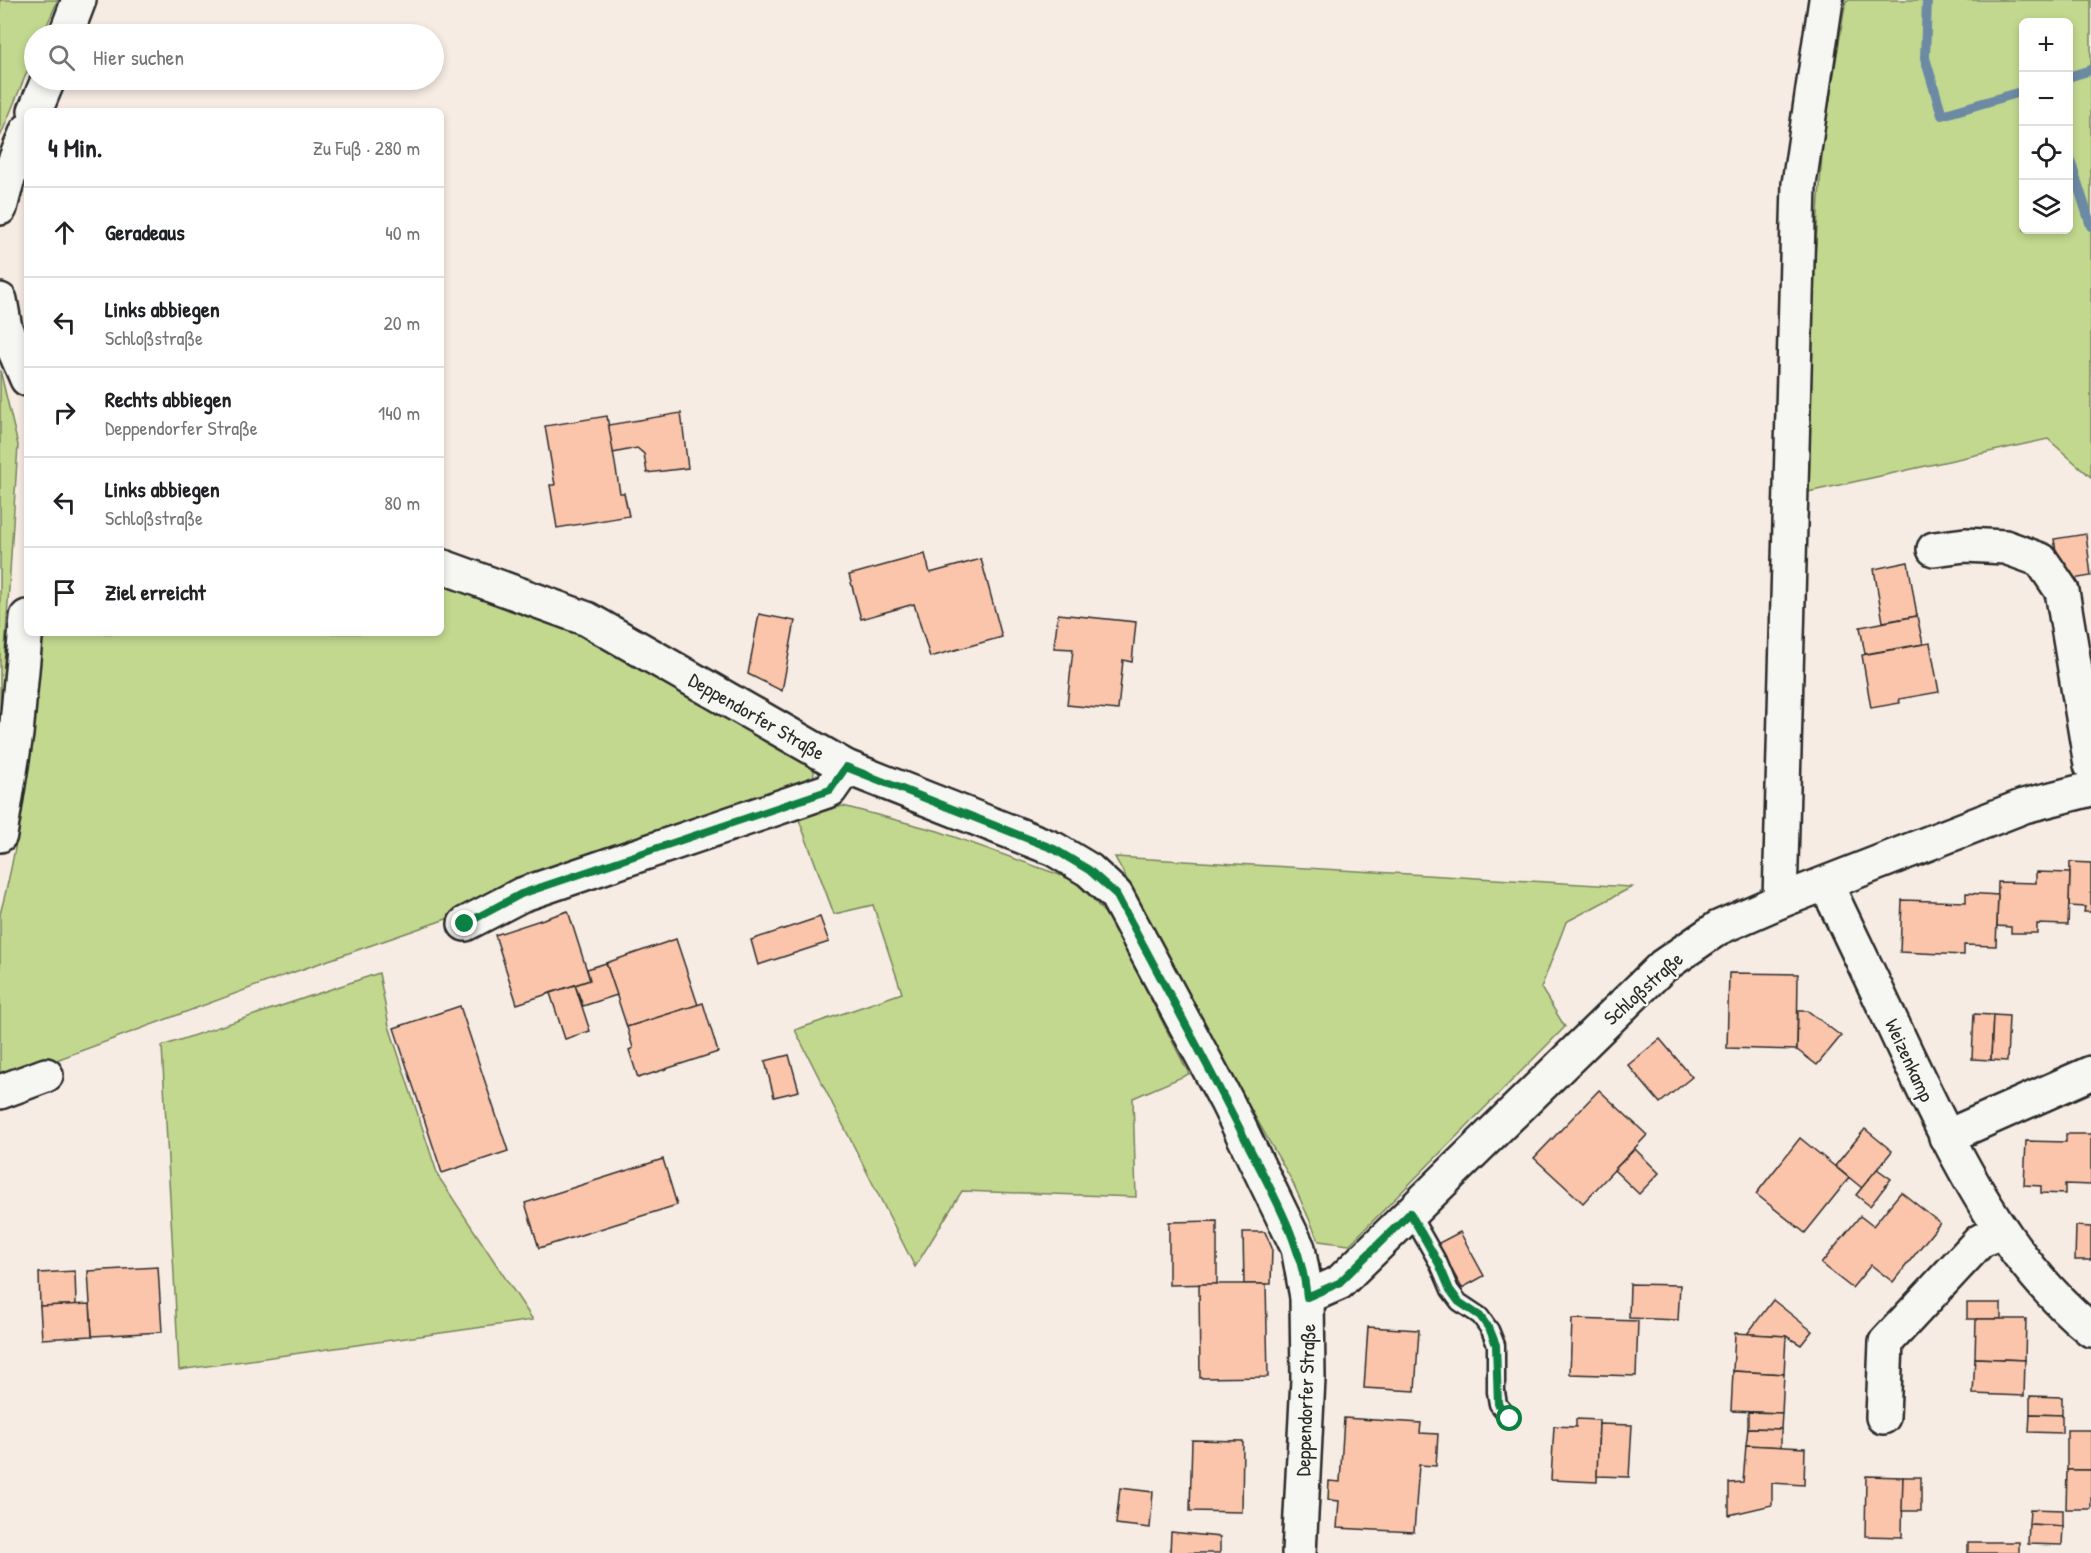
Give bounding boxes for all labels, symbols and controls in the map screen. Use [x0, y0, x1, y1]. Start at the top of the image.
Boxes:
map controls [2019, 18, 2073, 234]
button: + [2019, 18, 2073, 72]
search box [24, 24, 444, 90]
icon: search [45, 41, 78, 74]
text: Hier suchen [93, 42, 184, 72]
button: − [2019, 72, 2073, 126]
button: locate [2019, 126, 2073, 180]
text: 4 Min. [48, 130, 102, 165]
text: Zu Fuß · 280 m [313, 134, 420, 161]
button: layers [2019, 180, 2073, 234]
icon: ahead [48, 216, 81, 249]
text: Geradeaus [105, 217, 185, 247]
text: 40 m [385, 219, 420, 246]
text: Links abbiegen [105, 294, 220, 324]
icon: left [48, 306, 81, 339]
text: 20 m [383, 309, 420, 336]
text: Schloßstraße [105, 324, 203, 351]
text: Rechts abbiegen [105, 384, 232, 414]
icon: right [48, 396, 81, 429]
text: 140 m [378, 399, 420, 426]
text: Deppendorfer Straße [105, 414, 258, 441]
text: Links abbiegen [105, 474, 220, 504]
icon: left [48, 486, 81, 519]
text: 80 m [384, 489, 420, 516]
text: Schloßstraße [105, 504, 203, 531]
icon: arrive [48, 576, 81, 609]
text: Ziel erreicht [105, 577, 205, 607]
street label: Deppendorfer Straße [684, 666, 830, 766]
route end [451, 910, 477, 936]
street label: Schloßstraße [1598, 945, 1688, 1031]
street label: Weizenkamp [1879, 1014, 1941, 1106]
street label: Deppendorfer Straße [1289, 1323, 1321, 1477]
route start [1496, 1405, 1522, 1431]

